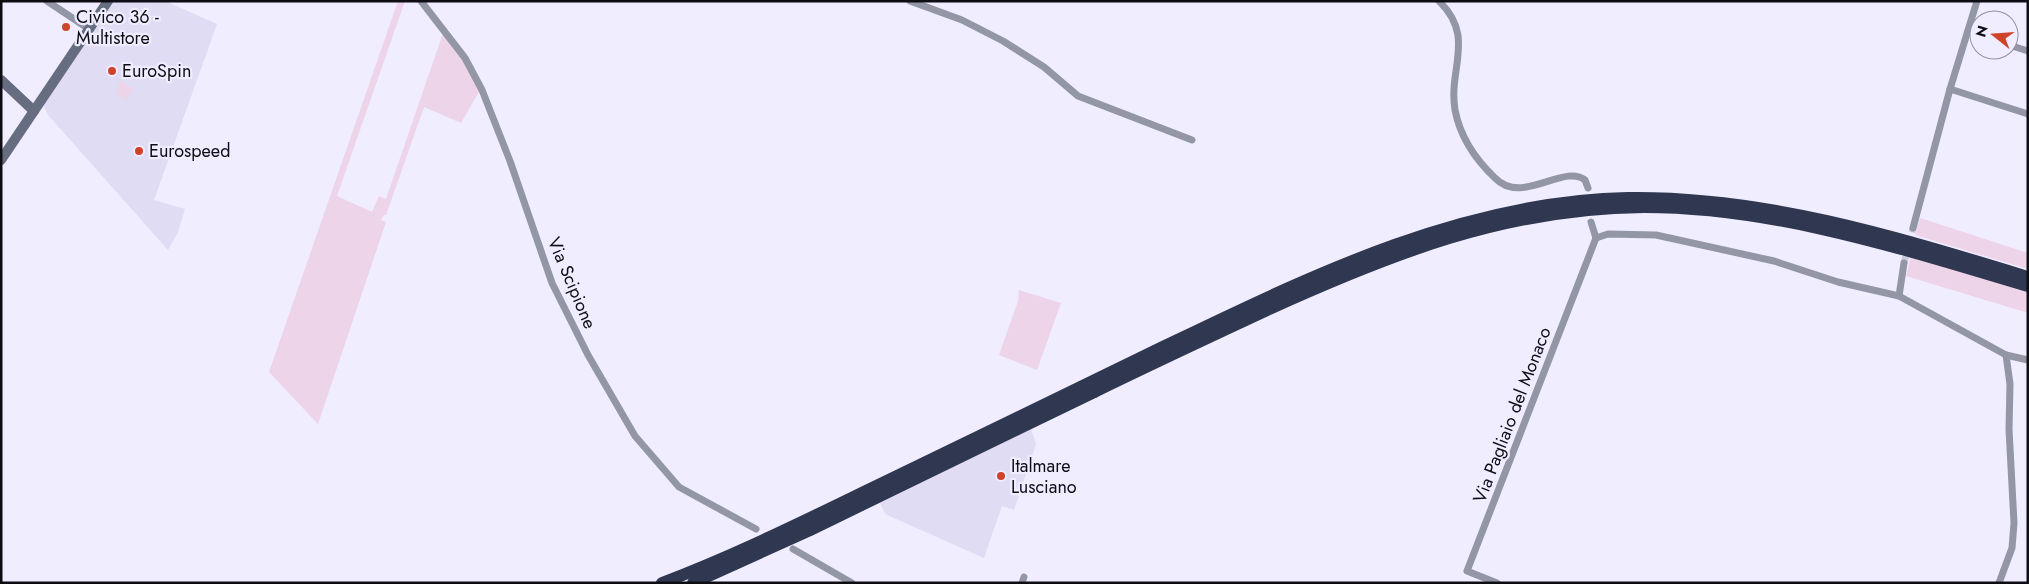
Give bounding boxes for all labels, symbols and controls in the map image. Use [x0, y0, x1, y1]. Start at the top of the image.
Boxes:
place label: Civico 36 - Multistore [76, 4, 159, 51]
north arrow [1969, 10, 2019, 60]
marker: Civico 36 - Multistore [60, 21, 72, 33]
text: N [1970, 23, 1993, 39]
place label: EuroSpin [122, 58, 191, 84]
marker: EuroSpin [106, 65, 118, 77]
place label: Eurospeed [149, 138, 230, 164]
marker: Eurospeed [133, 145, 145, 157]
street label: Via Scipione [541, 233, 603, 333]
street label: Via Pagliaio del Monaco [1466, 323, 1558, 507]
place label: Italmare Lusciano [1011, 453, 1077, 500]
marker: Italmare Lusciano [995, 470, 1007, 482]

